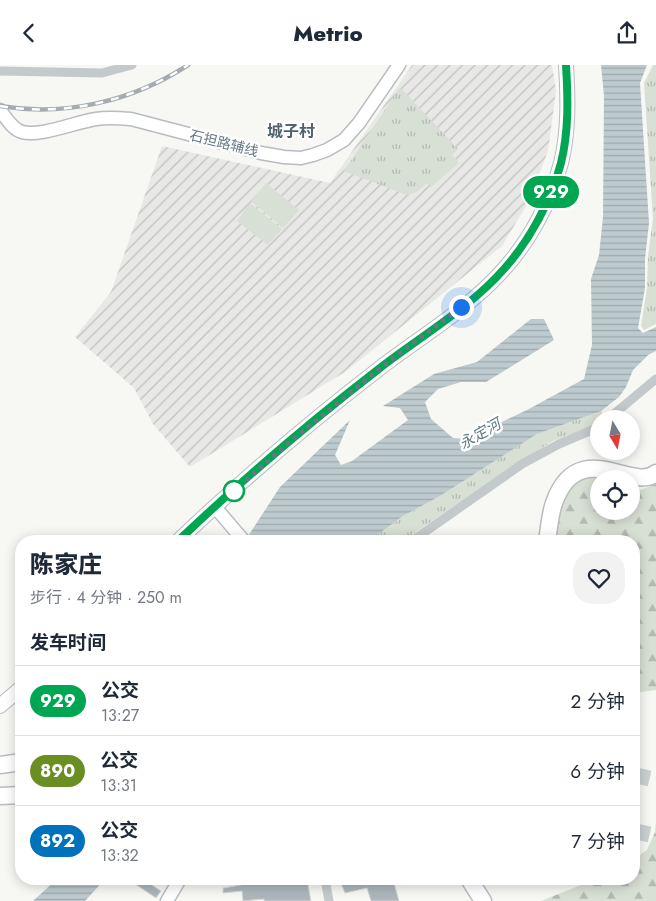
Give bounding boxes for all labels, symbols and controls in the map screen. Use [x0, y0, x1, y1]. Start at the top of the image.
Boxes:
text: Metrio [293, 17, 363, 49]
icon: back [15, 19, 43, 47]
icon: share [613, 19, 641, 47]
district label: 城子村 [267, 120, 315, 143]
street label: 石担路辅线 [188, 125, 260, 161]
line badge: 929 [522, 176, 580, 208]
text: 929 [533, 179, 569, 205]
your location [449, 295, 474, 320]
north arrow [590, 410, 640, 460]
map controls [590, 410, 640, 520]
water label: 永定河 [455, 412, 508, 455]
button: locate [590, 470, 640, 520]
unlabelled marker [223, 480, 245, 502]
text: 陈家庄 [30, 547, 102, 582]
button: heart [573, 552, 625, 604]
text: 步行 · 4 分钟 · 250 m [30, 586, 182, 609]
text: 发车时间 [30, 629, 106, 656]
text: 公交 [101, 677, 139, 704]
text: 929 [40, 688, 76, 714]
text: 2 分钟 [570, 688, 625, 715]
text: 13:27 [101, 704, 139, 727]
text: 公交 [100, 747, 138, 774]
text: 890 [40, 758, 75, 784]
text: 6 分钟 [570, 758, 625, 785]
text: 13:31 [100, 774, 137, 797]
text: 公交 [100, 817, 138, 844]
text: 892 [40, 828, 75, 854]
text: 7 分钟 [571, 828, 625, 855]
text: 13:32 [100, 844, 139, 867]

